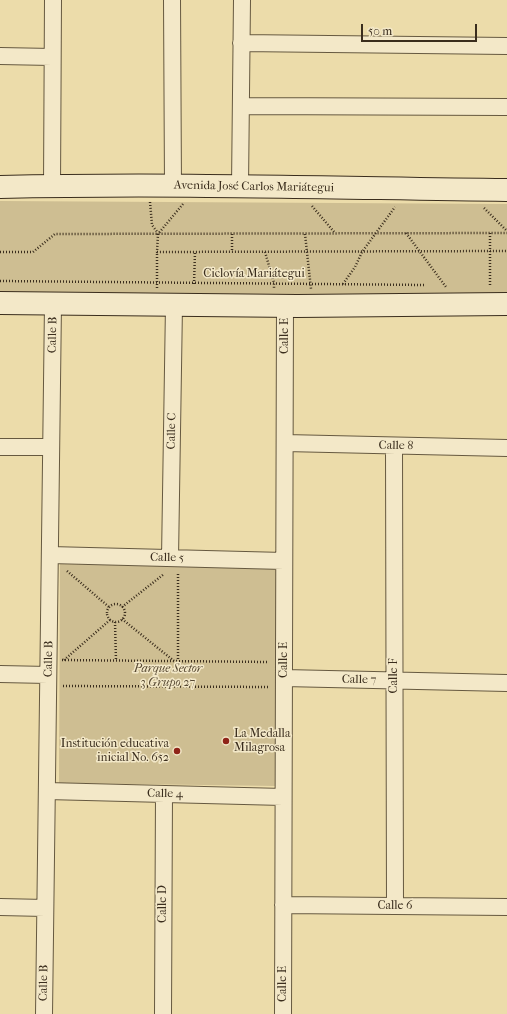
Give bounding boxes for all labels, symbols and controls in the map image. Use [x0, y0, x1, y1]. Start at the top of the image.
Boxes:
scale bar [363, 16, 479, 42]
text: 50 m [368, 24, 392, 38]
street label: Avenida José Carlos Mariátegui [174, 178, 334, 196]
street label: Ciclovía Mariátegui [203, 267, 305, 281]
street label: Calle B [45, 317, 61, 353]
street label: Calle E [278, 318, 292, 354]
street label: Calle C [164, 412, 180, 450]
street label: Calle 8 [379, 438, 413, 454]
street label: Calle 5 [150, 551, 184, 565]
street label: Calle B [41, 641, 57, 677]
street label: Calle E [277, 642, 291, 678]
street label: Calle F [387, 658, 401, 694]
park label: Parque Sector 3 Grupo 27 [134, 662, 202, 690]
street label: Calle 7 [342, 673, 376, 687]
place label: La Medalla Milagrosa [234, 727, 290, 755]
marker: La Medalla Milagrosa [221, 736, 231, 746]
place label: Institución educativa inicial No. 652 [61, 737, 169, 765]
marker: Institución educativa inicial No. 652 [172, 746, 182, 756]
street label: Calle 4 [147, 786, 183, 802]
street label: Calle D [156, 885, 170, 923]
street label: Calle 6 [377, 899, 413, 913]
street label: Calle B [36, 965, 52, 1001]
street label: Calle E [276, 966, 290, 1002]

